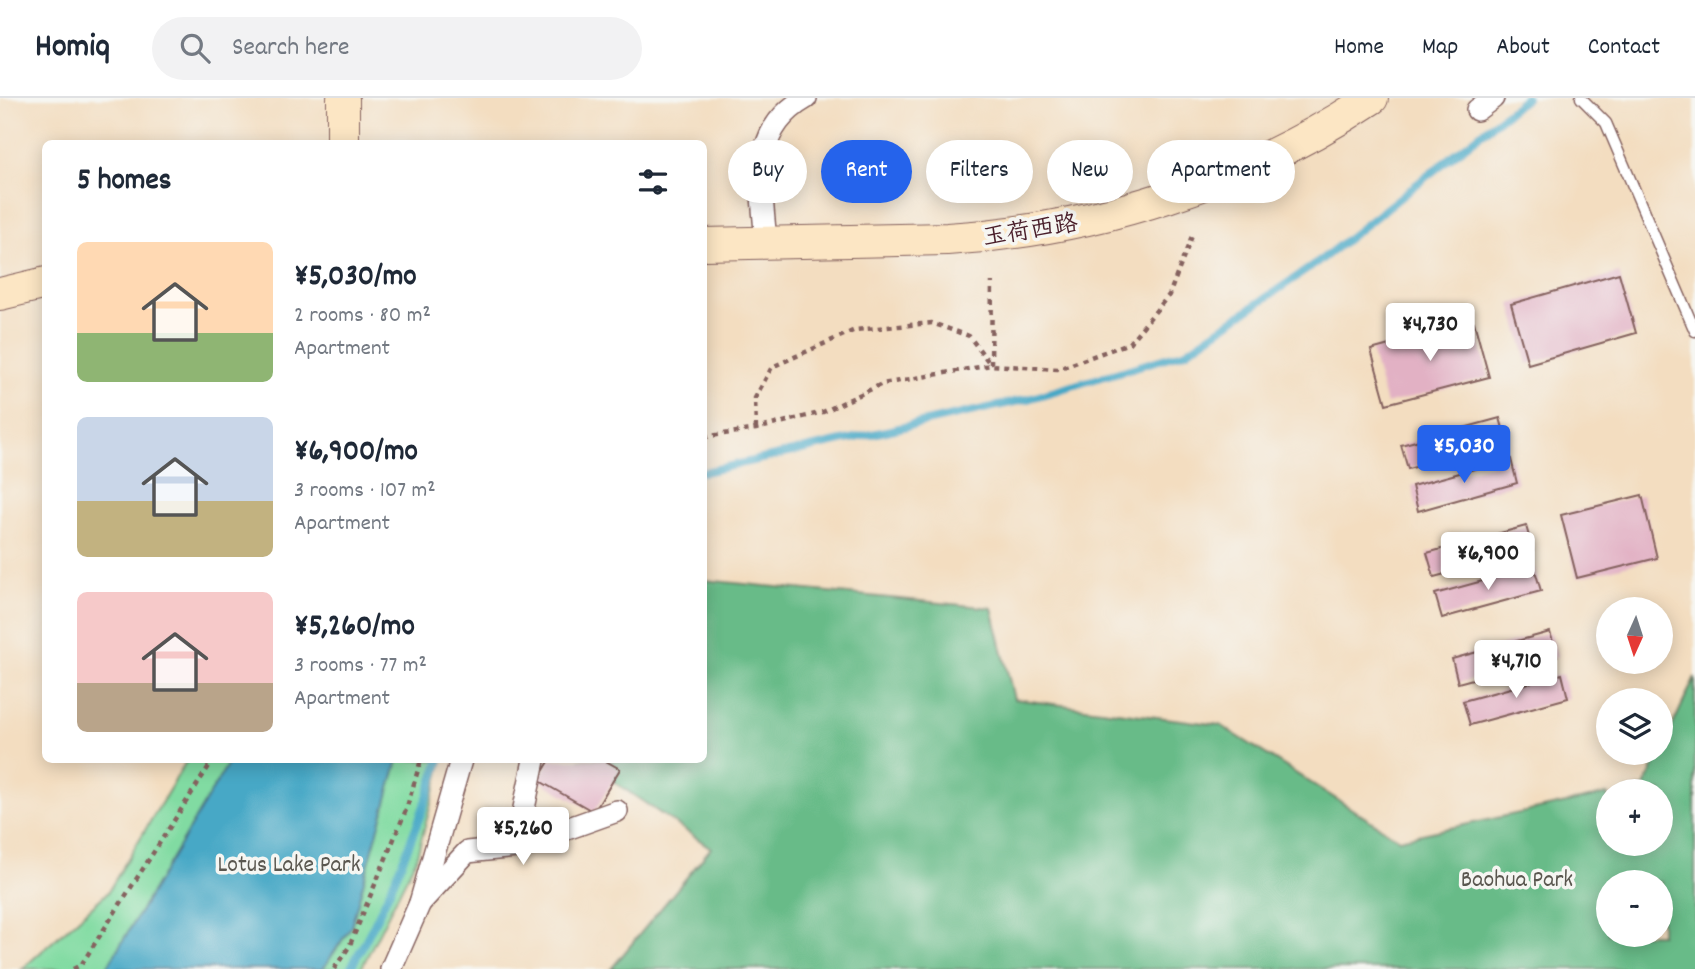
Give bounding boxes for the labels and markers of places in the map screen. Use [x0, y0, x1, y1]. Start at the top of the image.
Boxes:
pin: ¥4,730 [1373, 303, 1487, 363]
pin: ¥5,030 [1407, 426, 1521, 485]
pin: ¥6,900 [1431, 532, 1545, 592]
pin: ¥4,710 [1459, 640, 1573, 700]
pin: ¥5,260 [466, 808, 580, 867]

